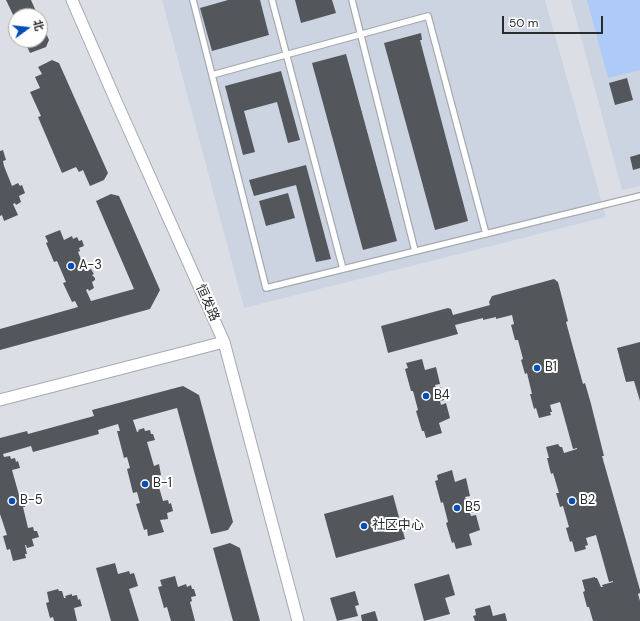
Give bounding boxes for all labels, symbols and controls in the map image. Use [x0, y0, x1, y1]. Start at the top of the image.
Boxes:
north arrow [8, 8, 48, 48]
scale bar [504, 8, 605, 34]
text: 50 m [509, 15, 538, 31]
text: 北 [30, 18, 47, 32]
place label: A-3 [79, 258, 102, 274]
marker: A-3 [66, 261, 76, 271]
street label: 恒发路 [192, 282, 222, 324]
place label: B1 [545, 360, 557, 376]
marker: B1 [532, 363, 542, 373]
place label: B4 [434, 388, 450, 404]
marker: B4 [421, 391, 431, 401]
place label: B-1 [153, 476, 172, 492]
marker: B-1 [140, 479, 150, 489]
place label: B-5 [20, 493, 43, 509]
place label: B2 [580, 493, 595, 509]
marker: B-5 [7, 496, 17, 506]
marker: B2 [567, 496, 577, 506]
place label: B5 [465, 500, 481, 516]
marker: B5 [452, 503, 462, 513]
place label: 社区中心 [372, 518, 424, 534]
marker: 社区中心 [359, 521, 369, 531]

